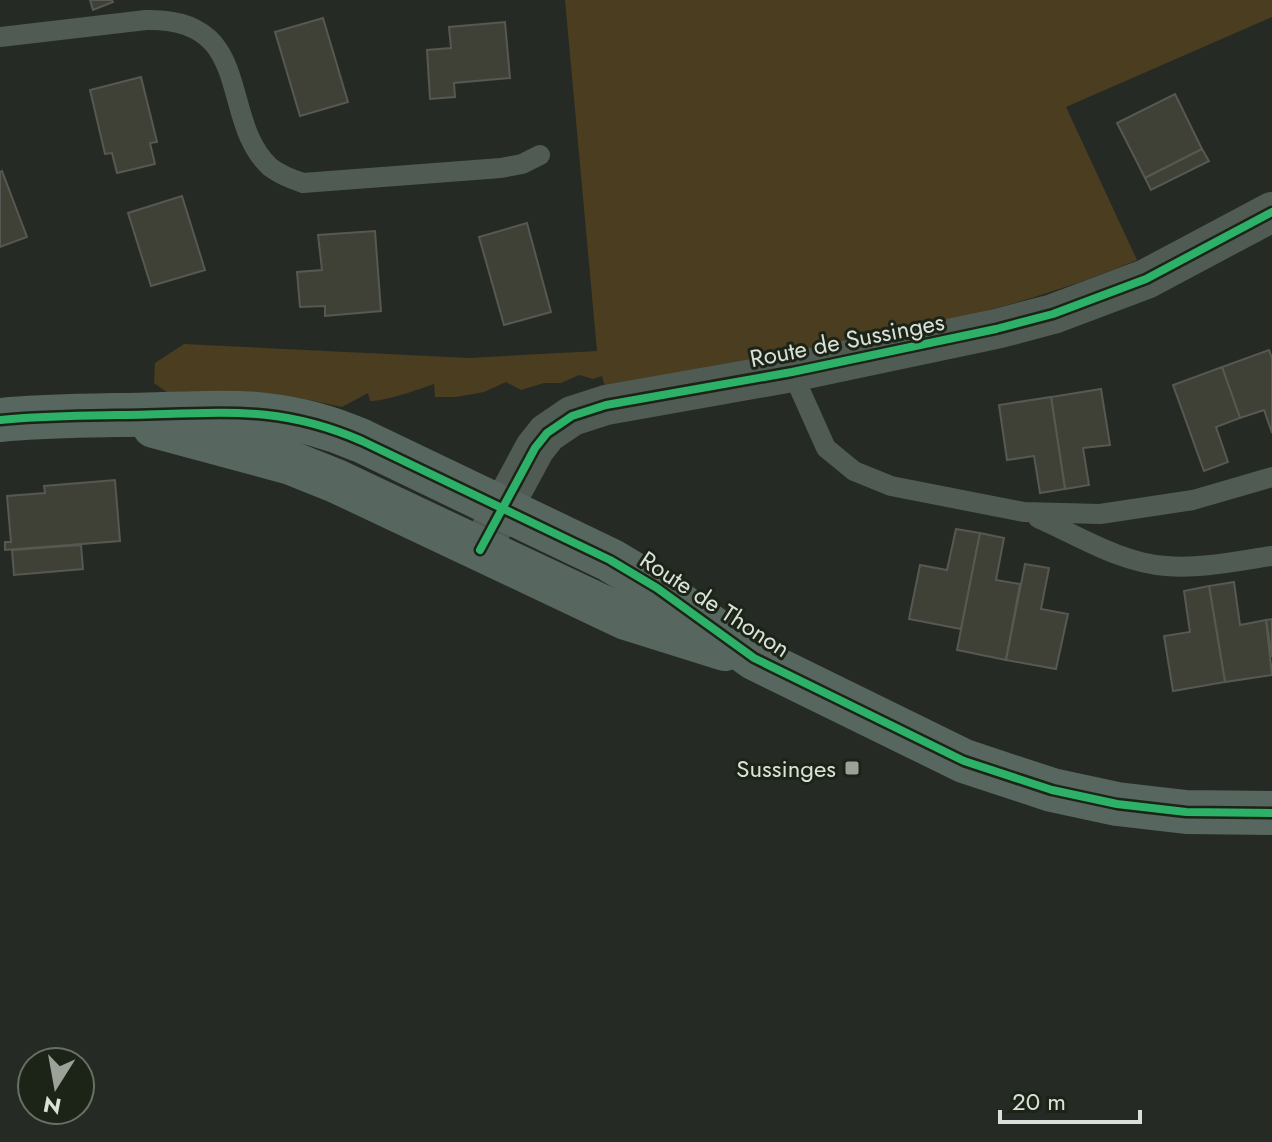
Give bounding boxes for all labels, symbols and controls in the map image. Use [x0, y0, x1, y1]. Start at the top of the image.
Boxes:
street label: Route de Sussinges [747, 304, 947, 376]
street label: Route de Thonon [633, 542, 797, 666]
place label: Sussinges [736, 751, 836, 786]
marker: Sussinges [843, 759, 861, 777]
north arrow [16, 1046, 96, 1126]
scale bar [1000, 1074, 1140, 1124]
text: 20 m [1012, 1084, 1066, 1119]
text: N [41, 1088, 64, 1123]

